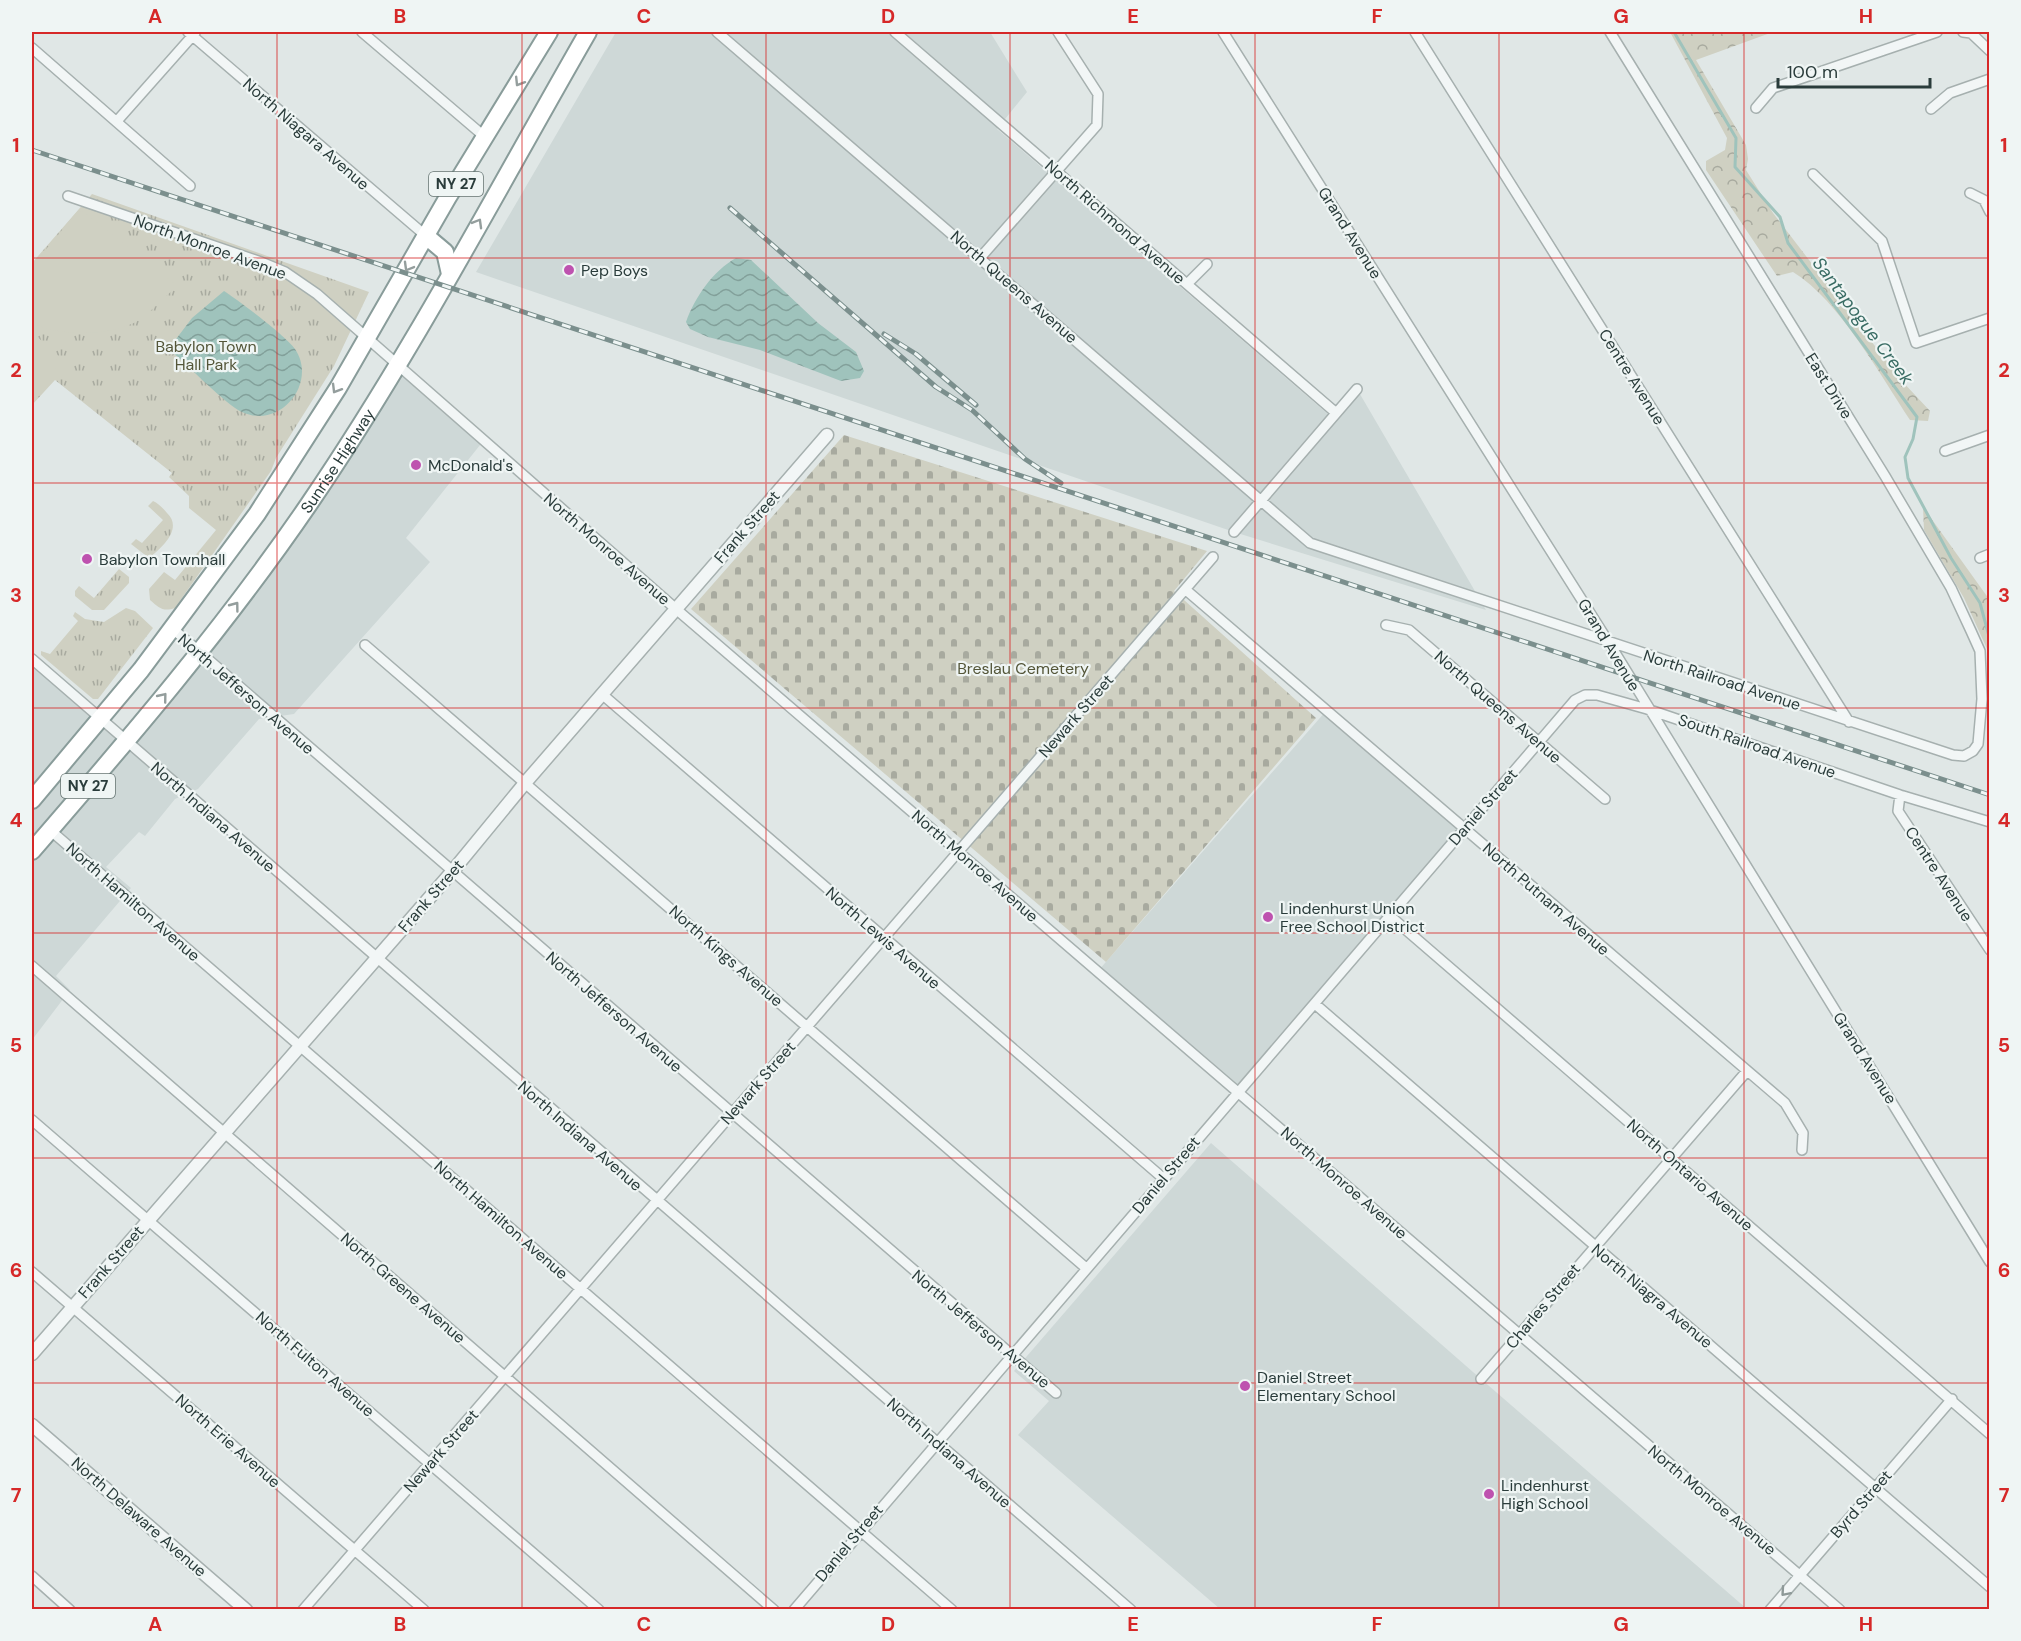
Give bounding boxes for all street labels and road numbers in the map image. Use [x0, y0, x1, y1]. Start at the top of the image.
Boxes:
street label: North Niagara Avenue [238, 73, 374, 195]
street label: North Richmond Avenue [1040, 155, 1190, 289]
road number: NY 27 [429, 172, 483, 196]
street label: Grand Avenue [1313, 183, 1387, 283]
street label: North Monroe Avenue [131, 210, 289, 284]
street label: North Queens Avenue [946, 226, 1082, 348]
street label: Centre Avenue [1594, 325, 1670, 429]
street label: East Drive [1801, 349, 1857, 423]
street label: Sunrise Highway [295, 404, 379, 517]
street label: Frank Street [710, 486, 784, 568]
street label: North Monroe Avenue [539, 488, 675, 610]
street label: Grand Avenue [1573, 595, 1645, 695]
street label: North Jefferson Avenue [173, 629, 319, 759]
street label: North Railroad Avenue [1641, 645, 1803, 715]
street label: North Queens Avenue [1430, 646, 1566, 768]
street label: Newark Street [1034, 670, 1118, 762]
street label: South Railroad Avenue [1675, 709, 1839, 783]
street label: North Indiana Avenue [146, 757, 280, 877]
street label: Daniel Street [1444, 764, 1522, 850]
road number: NY 27 [61, 774, 115, 798]
street label: North Monroe Avenue [907, 805, 1043, 927]
street label: Centre Avenue [1900, 822, 1978, 926]
street label: North Hamilton Avenue [62, 838, 204, 966]
street label: North Putnam Avenue [1478, 838, 1614, 960]
street label: Frank Street [394, 855, 468, 937]
street label: North Lewis Avenue [821, 882, 945, 994]
street label: North Kings Avenue [665, 901, 787, 1011]
street label: North Jefferson Avenue [541, 947, 687, 1077]
street label: Grand Avenue [1828, 1008, 1902, 1108]
street label: Newark Street [716, 1037, 800, 1129]
street label: North Indiana Avenue [513, 1076, 647, 1196]
street label: North Ontario Avenue [1623, 1114, 1757, 1236]
street label: North Monroe Avenue [1276, 1122, 1412, 1244]
street label: Daniel Street [1127, 1132, 1205, 1218]
street label: North Hamilton Avenue [430, 1156, 572, 1284]
street label: Frank Street [74, 1221, 148, 1303]
street label: North Greene Avenue [336, 1228, 470, 1348]
street label: North Niagra Avenue [1587, 1239, 1717, 1353]
street label: Charles Street [1501, 1259, 1585, 1353]
street label: North Jefferson Avenue [908, 1265, 1054, 1393]
street label: North Fulton Avenue [251, 1307, 379, 1421]
street label: North Erie Avenue [171, 1390, 285, 1492]
street label: North Indiana Avenue [882, 1393, 1016, 1513]
street label: Newark Street [399, 1405, 483, 1497]
street label: North Monroe Avenue [1644, 1440, 1780, 1560]
street label: North Delaware Avenue [67, 1453, 211, 1581]
street label: Byrd Street [1826, 1465, 1896, 1543]
street label: Daniel Street [810, 1500, 888, 1586]

